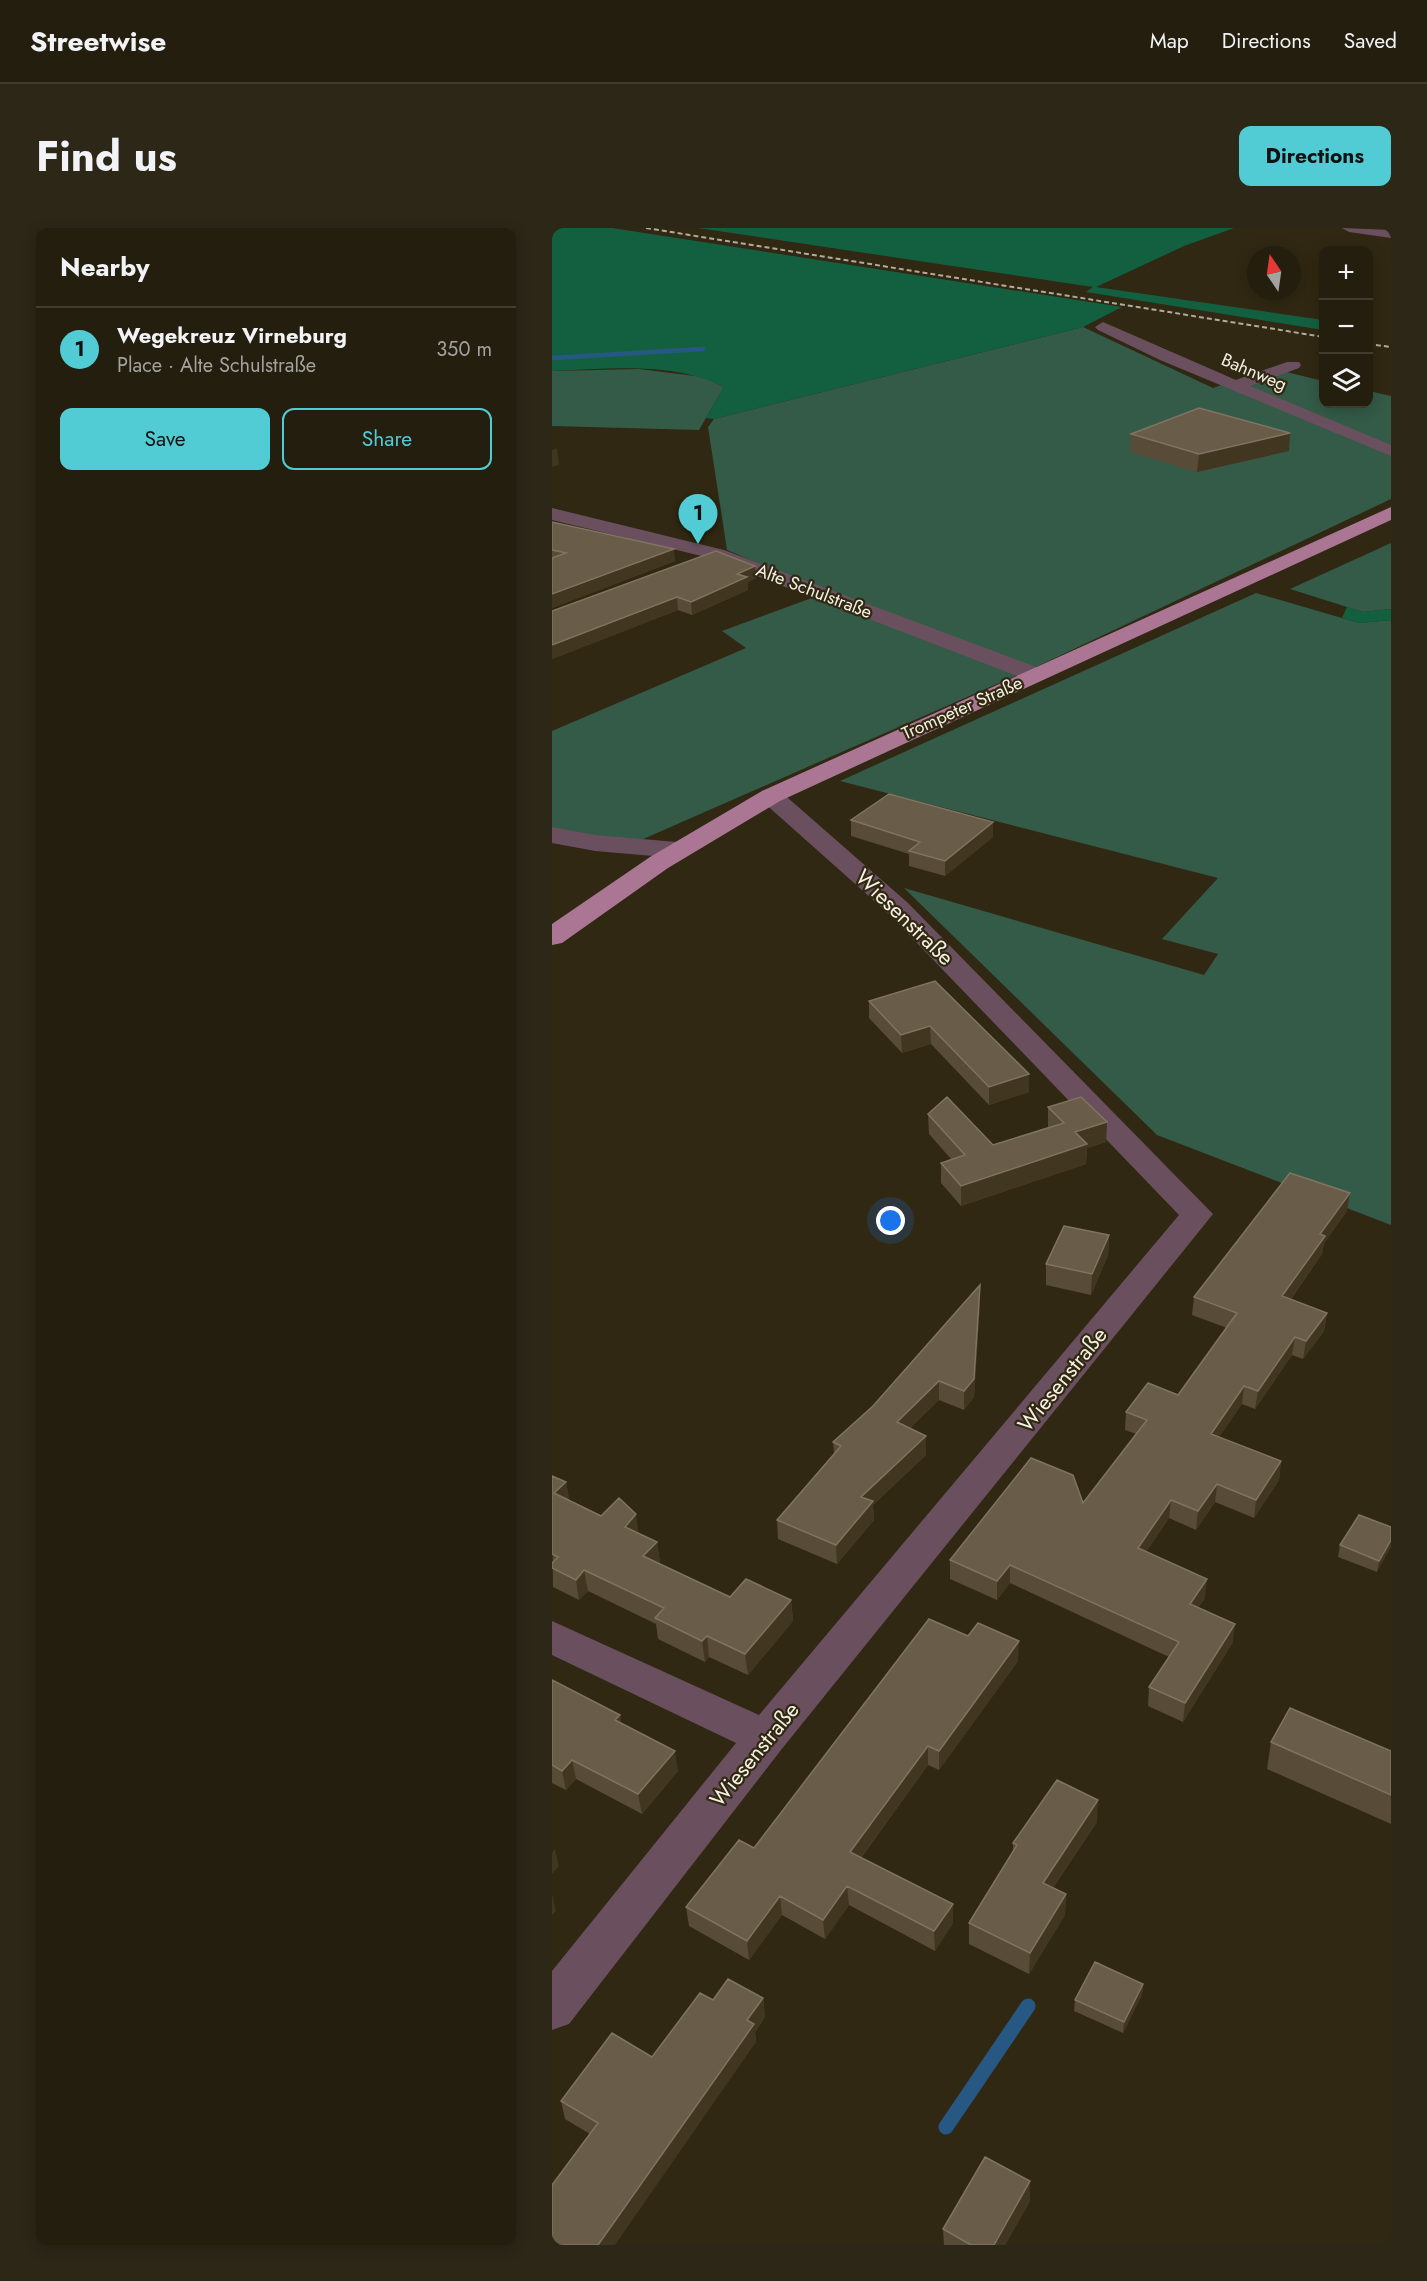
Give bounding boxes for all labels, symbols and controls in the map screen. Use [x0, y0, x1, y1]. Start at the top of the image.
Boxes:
text: Streetwise [30, 21, 166, 62]
text: Map [1150, 26, 1189, 56]
text: Directions [1222, 26, 1311, 56]
text: Saved [1344, 26, 1397, 56]
text: Find us [36, 126, 177, 187]
button: Directions [1239, 126, 1391, 186]
north arrow [1247, 246, 1301, 300]
map controls [1319, 246, 1373, 408]
button: + [1319, 246, 1373, 300]
text: Nearby [60, 248, 149, 286]
button: − [1319, 300, 1373, 354]
text: Wegekreuz Virneburg [117, 319, 347, 351]
text: 1 [74, 335, 85, 364]
text: 350 m [436, 335, 492, 364]
street label: Bahnweg [1217, 347, 1291, 397]
text: Place · Alte Schulstraße [117, 351, 316, 380]
button: layers [1319, 354, 1373, 408]
button: Save [60, 408, 270, 470]
button: Share [282, 408, 492, 470]
pin: 1 [678, 494, 718, 544]
street label: Alte Schulstraße [752, 557, 876, 625]
street label: Trompeter Straße [897, 670, 1027, 746]
street label: Wiesenstraße [848, 862, 962, 972]
your location [876, 1206, 905, 1235]
street label: Wiesenstraße [1010, 1320, 1114, 1438]
street label: Wiesenstraße [702, 1695, 806, 1813]

